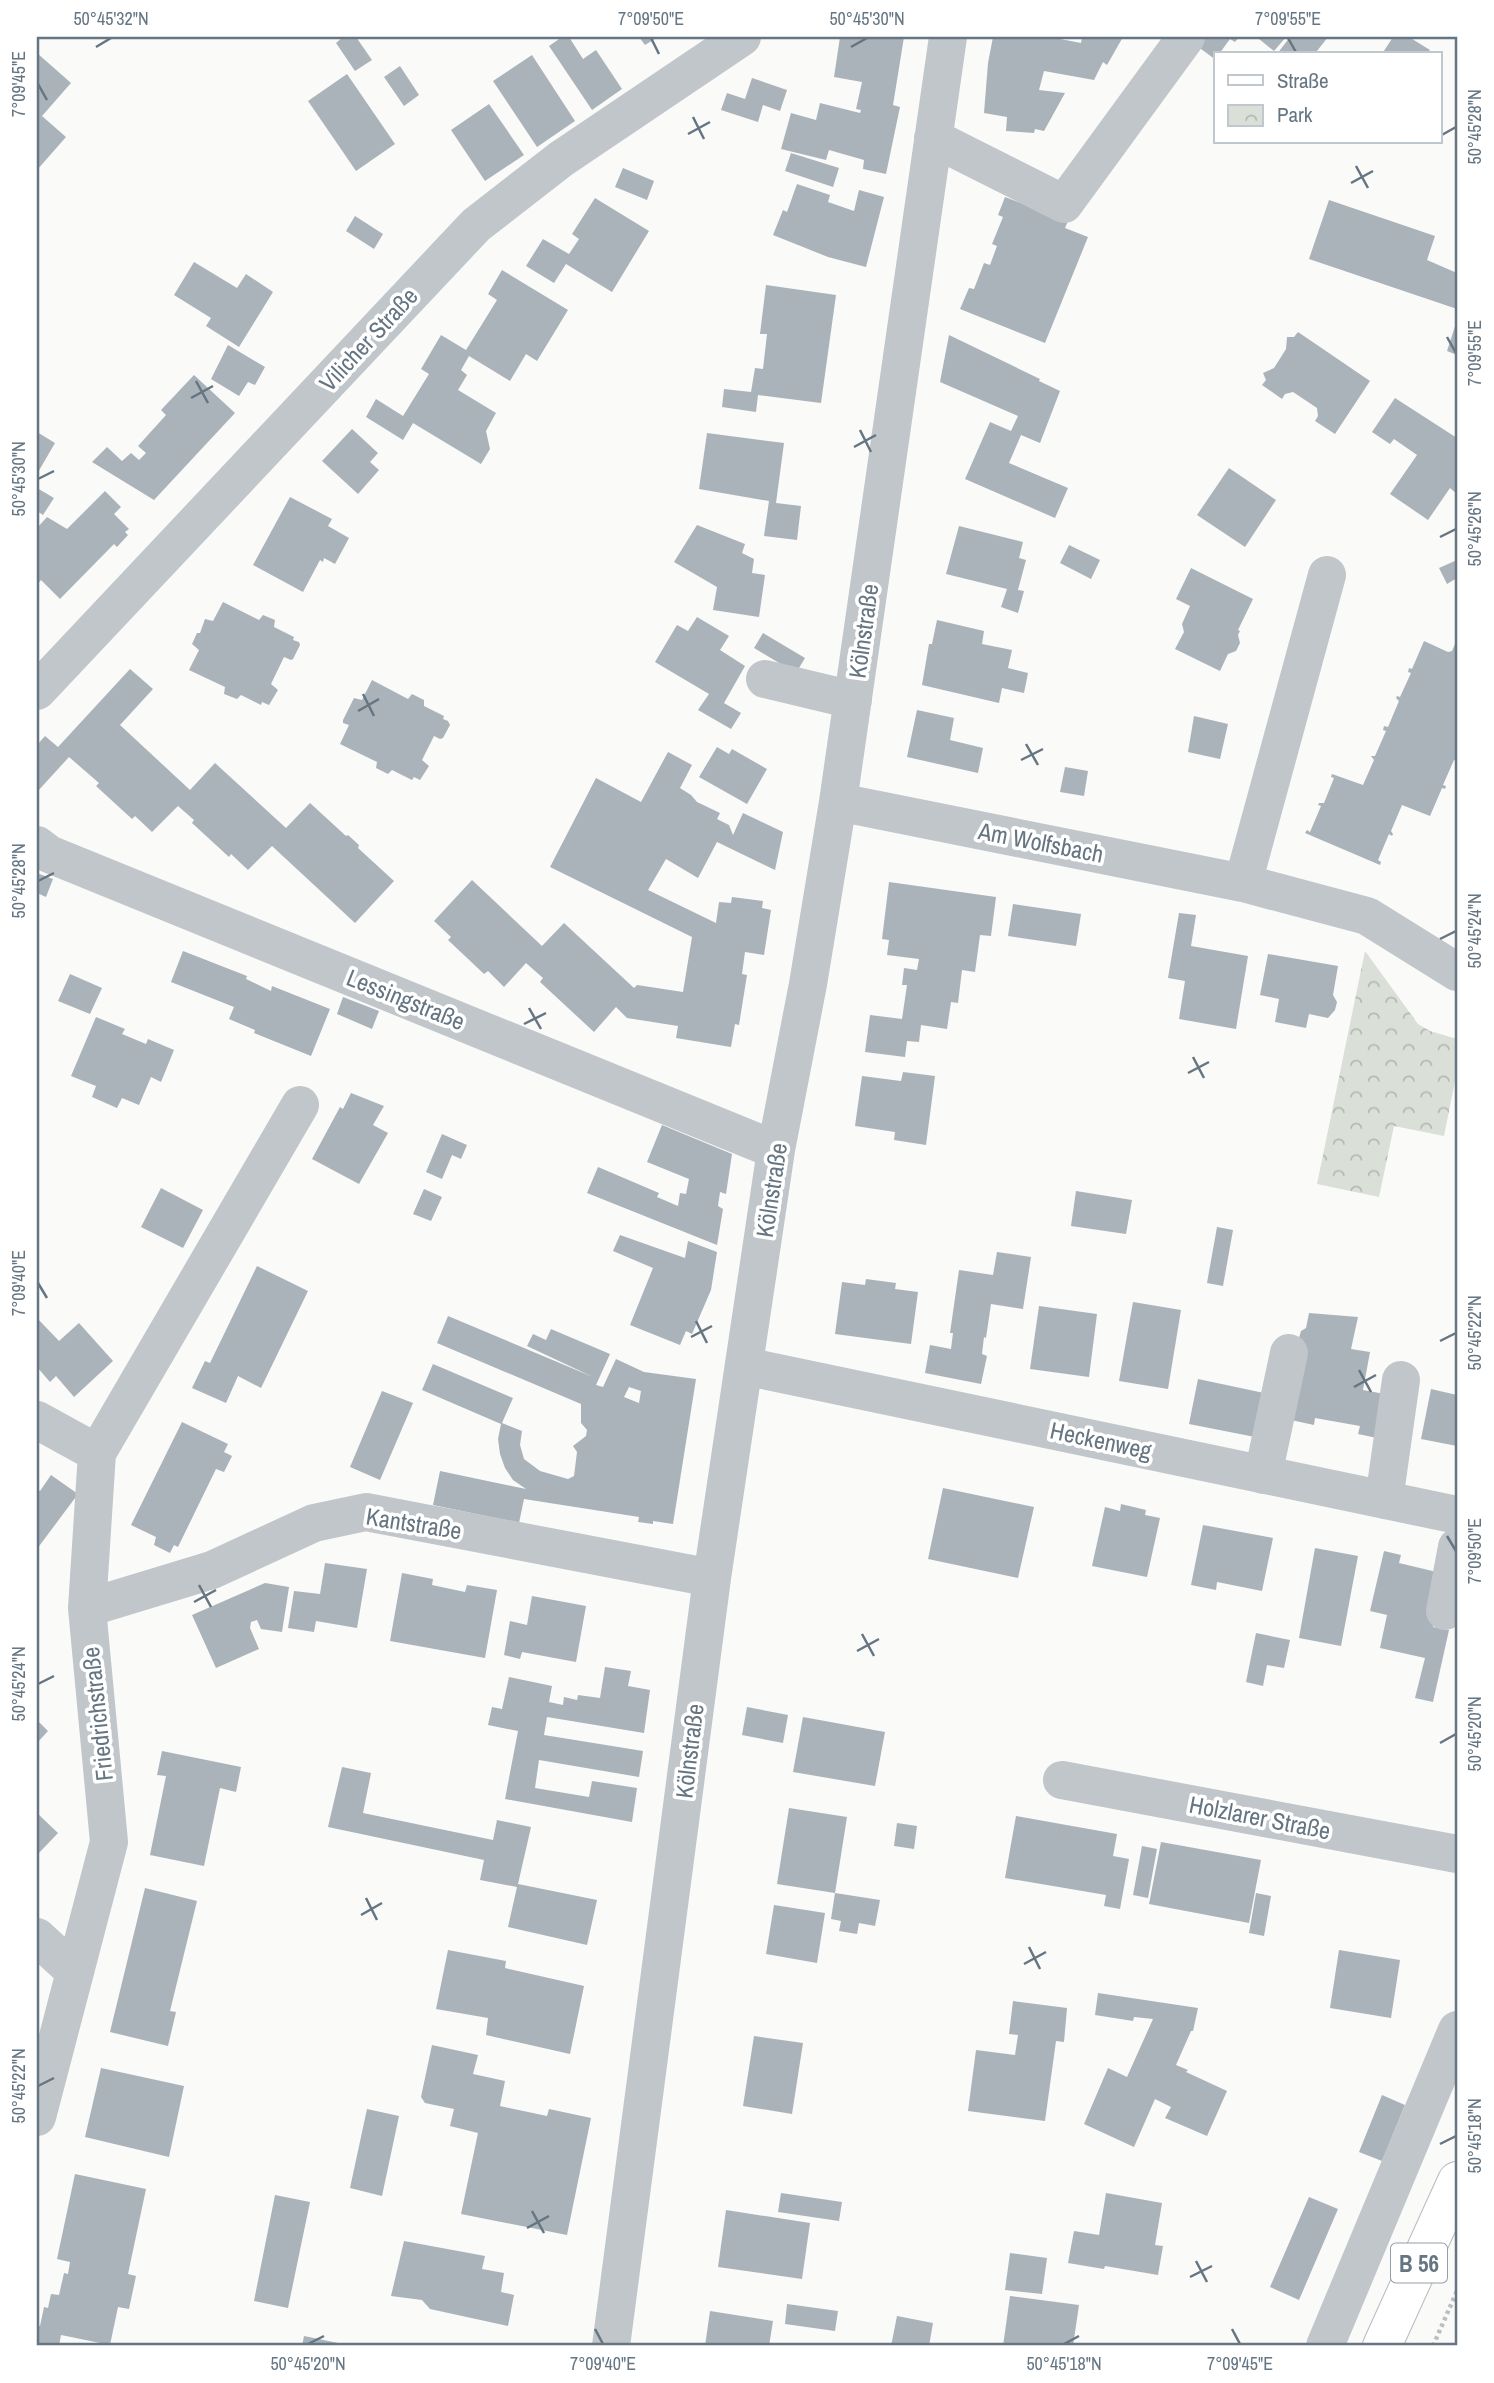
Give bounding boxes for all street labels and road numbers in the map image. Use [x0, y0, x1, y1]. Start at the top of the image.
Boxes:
street label: Vilicher Straße [312, 280, 424, 398]
street label: Kölnstraße [841, 582, 885, 680]
street label: Am Wolfsbach [975, 814, 1106, 870]
street label: Lessingstraße [342, 961, 470, 1037]
street label: Kölnstraße [748, 1140, 794, 1240]
street label: Heckenweg [1047, 1414, 1155, 1466]
street label: Kantstraße [364, 1500, 464, 1546]
street label: Friedrichstraße [74, 1645, 120, 1783]
street label: Kölnstraße [667, 1702, 711, 1800]
street label: Holzlarer Straße [1187, 1788, 1333, 1846]
road number: B 56 [1391, 2244, 1447, 2282]

